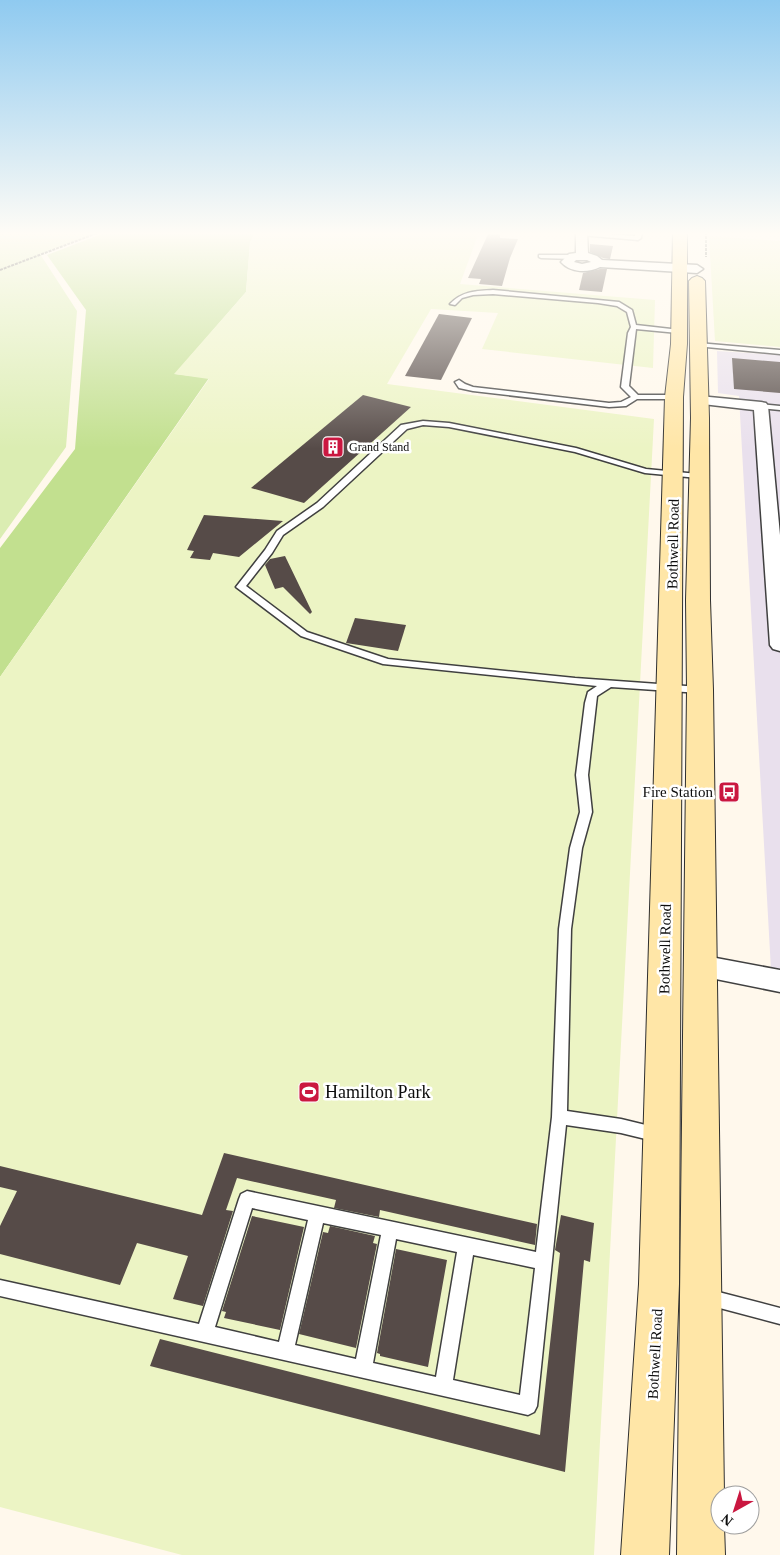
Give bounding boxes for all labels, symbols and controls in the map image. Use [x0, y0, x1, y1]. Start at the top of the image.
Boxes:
building icon: Grand Stand [321, 435, 345, 459]
place label: Grand Stand [349, 440, 409, 454]
street label: Bothwell Road [664, 498, 682, 589]
bus stop icon: Fire Station [717, 780, 741, 804]
place label: Fire Station [643, 784, 713, 800]
street label: Bothwell Road [656, 903, 674, 994]
sports icon: Hamilton Park [297, 1080, 321, 1104]
place label: Hamilton Park [325, 1082, 431, 1102]
street label: Bothwell Road [645, 1308, 665, 1400]
north arrow [710, 1485, 760, 1535]
text: N [718, 1511, 736, 1529]

